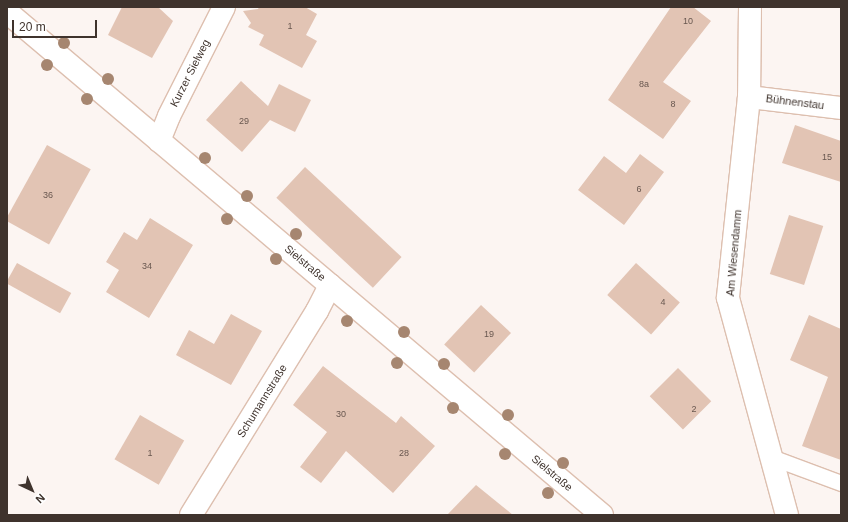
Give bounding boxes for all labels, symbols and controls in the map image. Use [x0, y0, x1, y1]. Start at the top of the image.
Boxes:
scale bar [14, 12, 99, 38]
house number: 10 [683, 16, 693, 26]
text: 20 m [19, 20, 46, 34]
house number: 1 [287, 21, 293, 31]
street label: Kurzer Sielweg [167, 37, 213, 109]
house number: 8a [639, 79, 649, 89]
street label: Bühnenstau [765, 92, 825, 112]
house number: 8 [670, 99, 676, 109]
house number: 29 [239, 116, 249, 126]
house number: 15 [822, 152, 832, 162]
house number: 6 [636, 184, 642, 194]
house number: 36 [43, 190, 53, 200]
street label: Am Wiesendamm [724, 209, 744, 297]
street label: Sielstraße [282, 242, 328, 284]
house number: 34 [142, 261, 152, 271]
house number: 4 [660, 297, 666, 307]
house number: 19 [484, 329, 494, 339]
street label: Schumannstraße [234, 362, 290, 440]
house number: 2 [691, 404, 697, 414]
house number: 30 [336, 409, 346, 419]
house number: 1 [147, 448, 153, 458]
house number: 28 [399, 448, 409, 458]
street label: Sielstraße [529, 452, 575, 494]
north arrow [12, 470, 52, 510]
text: N [33, 492, 47, 506]

